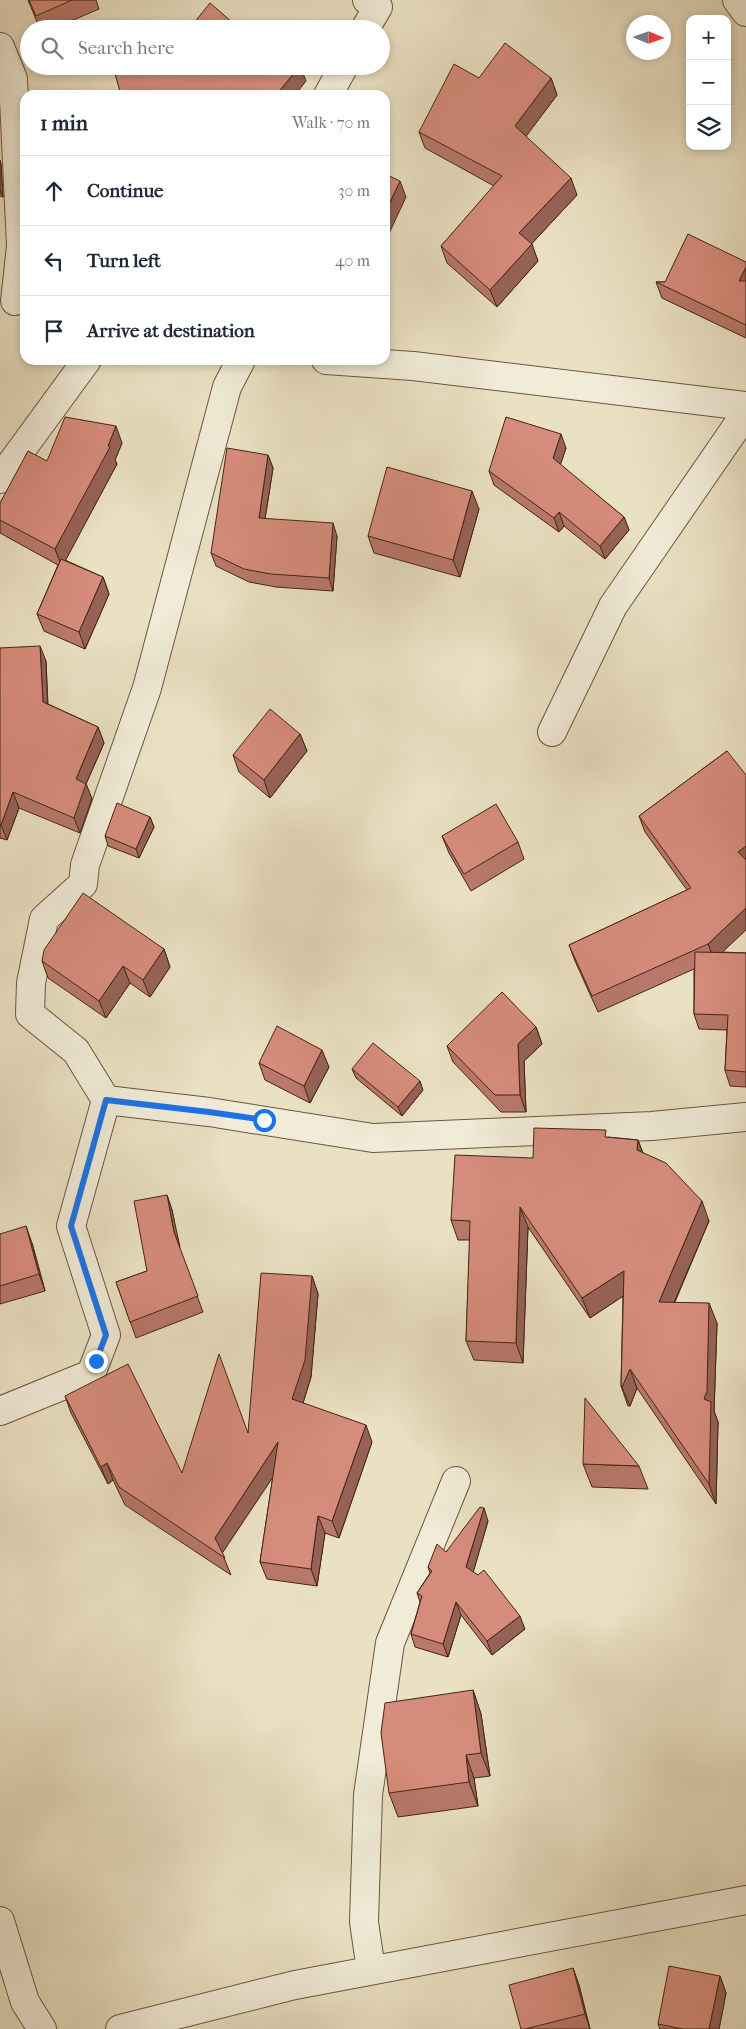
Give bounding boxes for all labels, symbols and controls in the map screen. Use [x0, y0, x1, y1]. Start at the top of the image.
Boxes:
north arrow [626, 15, 671, 60]
map controls [686, 15, 731, 150]
button: + [686, 15, 731, 60]
search box [20, 20, 390, 75]
icon: search [38, 34, 66, 62]
text: Search here [78, 37, 174, 59]
button: − [686, 60, 731, 105]
button: layers [686, 105, 731, 150]
text: 1 min [40, 111, 88, 135]
text: Walk · 70 m [292, 113, 370, 132]
icon: ahead [40, 177, 68, 205]
text: Continue [87, 180, 163, 202]
text: 30 m [338, 181, 370, 200]
icon: left [40, 247, 68, 275]
text: Turn left [87, 250, 161, 272]
text: 40 m [335, 251, 370, 270]
icon: arrive [40, 317, 68, 345]
text: Arrive at destination [87, 320, 255, 342]
route start [253, 1109, 276, 1132]
route end [85, 1350, 108, 1373]

